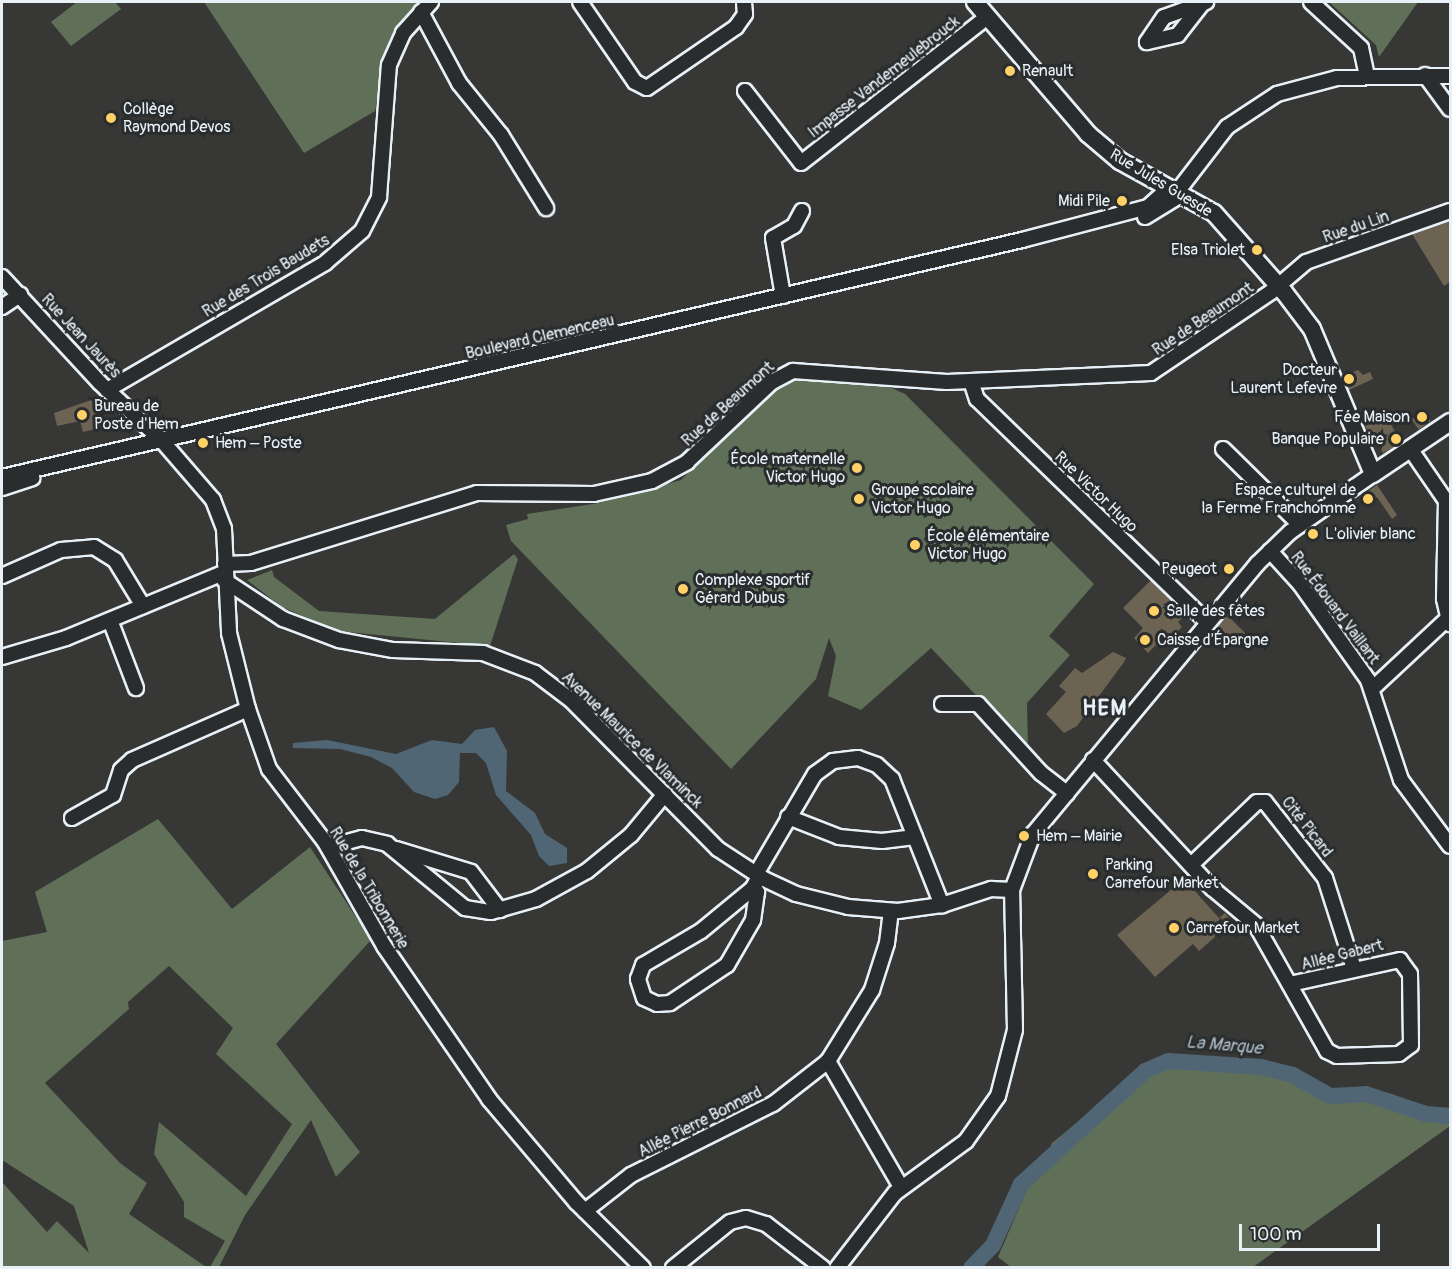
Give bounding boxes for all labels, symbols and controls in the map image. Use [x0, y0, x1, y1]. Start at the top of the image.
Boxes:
street label: Impasse Vandemeulebrouck [804, 12, 964, 142]
place label: Renault [1022, 61, 1073, 81]
marker: Renault [1003, 64, 1017, 78]
place label: Collège Raymond Devos [123, 99, 230, 137]
marker: Collège Raymond Devos [104, 111, 118, 125]
street label: Rue Jules Guesde [1106, 145, 1216, 221]
place label: Midi Pile [1058, 191, 1110, 211]
marker: Midi Pile [1115, 194, 1129, 208]
street label: Rue du Lin [1320, 207, 1392, 247]
street label: Rue des Trois Baudets [199, 230, 333, 322]
place label: Elsa Triolet [1171, 240, 1245, 260]
marker: Elsa Triolet [1250, 243, 1264, 257]
street label: Rue de Beaumont [1149, 278, 1257, 360]
street label: Rue Jean Jaurès [37, 290, 125, 382]
street label: Boulevard Clemenceau [464, 311, 616, 363]
street label: Rue de Beaumont [678, 358, 778, 450]
place label: Docteur Laurent Lefevre [1230, 360, 1337, 398]
marker: Docteur Laurent Lefevre [1342, 372, 1356, 386]
place label: Bureau de Poste d'Hem [94, 396, 179, 434]
place label: Fée Maison [1334, 407, 1410, 427]
marker: Bureau de Poste d'Hem [75, 408, 89, 422]
marker: Fée Maison [1415, 410, 1429, 424]
place label: Banque Populaire [1271, 429, 1384, 449]
marker: Banque Populaire [1389, 432, 1403, 446]
place label: Hem – Poste [215, 433, 302, 453]
marker: Hem – Poste [196, 436, 210, 450]
street label: Rue Victor Hugo [1050, 447, 1142, 537]
place label: École maternelle Victor Hugo [730, 449, 845, 487]
marker: École maternelle Victor Hugo [850, 461, 864, 475]
place label: Groupe scolaire Victor Hugo [871, 480, 974, 518]
place label: Espace culturel de la Ferme Franchomme [1202, 480, 1356, 518]
marker: Groupe scolaire Victor Hugo [852, 492, 866, 506]
marker: Espace culturel de la Ferme Franchomme [1361, 492, 1375, 506]
place label: L'olivier blanc [1325, 524, 1416, 544]
place label: École élémentaire Victor Hugo [927, 526, 1049, 564]
marker: L'olivier blanc [1306, 527, 1320, 541]
marker: École élémentaire Victor Hugo [908, 538, 922, 552]
street label: Rue Édouard Vaillant [1286, 548, 1384, 668]
place label: Peugeot [1161, 559, 1217, 579]
marker: Peugeot [1222, 562, 1236, 576]
place label: Complexe sportif Gérard Dubus [695, 570, 811, 608]
marker: Complexe sportif Gérard Dubus [676, 582, 690, 596]
place label: Salle des fêtes [1166, 601, 1265, 621]
marker: Salle des fêtes [1147, 604, 1161, 618]
place label: Caisse d'Épargne [1157, 630, 1268, 650]
marker: Caisse d'Épargne [1138, 633, 1152, 647]
street label: Avenue Maurice de Vlaminck [558, 668, 706, 812]
district label: HEM [1082, 696, 1128, 722]
street label: Cité Picard [1277, 793, 1337, 861]
street label: Rue de la Tribonnerie [325, 824, 413, 952]
place label: Hem – Mairie [1036, 826, 1122, 846]
marker: Hem – Mairie [1017, 829, 1031, 843]
place label: Parking Carrefour Market [1105, 855, 1218, 893]
marker: Parking Carrefour Market [1086, 867, 1100, 881]
place label: Carrefour Market [1186, 918, 1299, 938]
marker: Carrefour Market [1167, 921, 1181, 935]
street label: Allée Gabert [1299, 936, 1385, 974]
water label: La Marque [1185, 1032, 1263, 1060]
street label: Allée Pierre Bonnard [635, 1083, 765, 1161]
scale bar [1242, 1212, 1383, 1250]
text: 100 m [1250, 1223, 1302, 1246]

